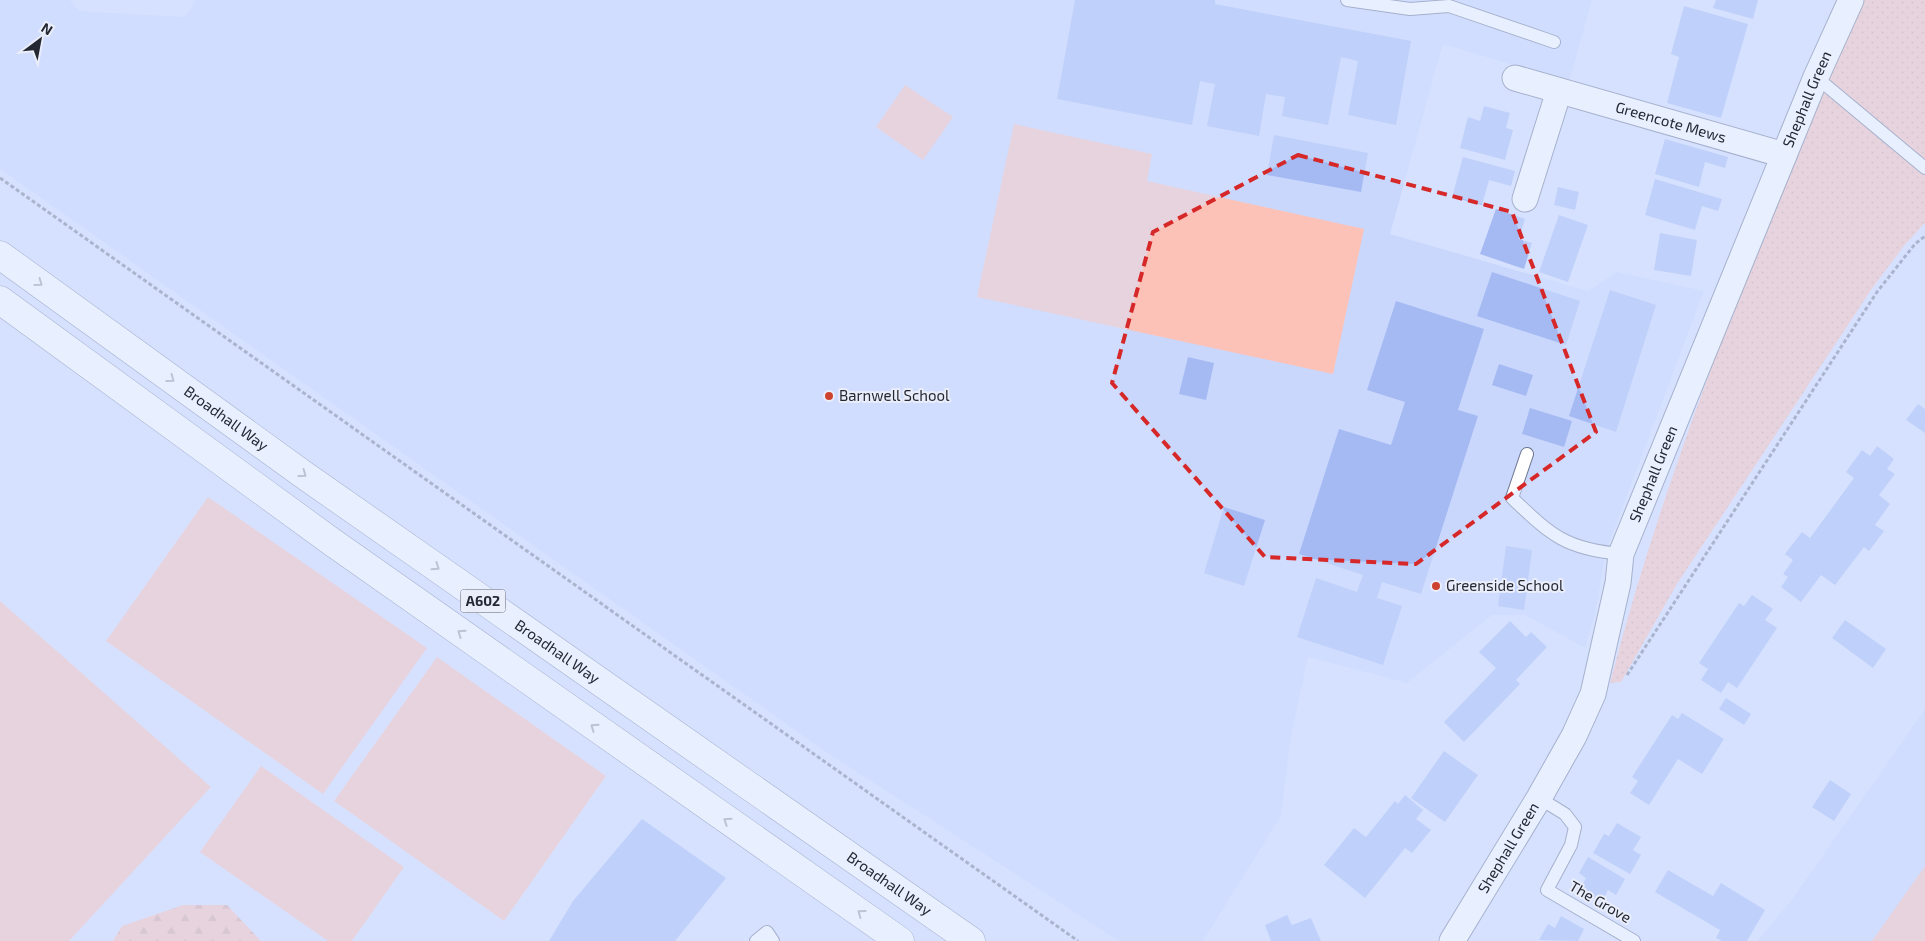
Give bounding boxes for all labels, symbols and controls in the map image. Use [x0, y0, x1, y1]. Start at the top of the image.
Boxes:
north arrow [15, 15, 65, 65]
text: N [38, 19, 56, 38]
street label: Shephall Green [1778, 48, 1835, 150]
street label: Greencote Mews [1614, 97, 1728, 146]
one-way arrow [34, 277, 43, 286]
one-way arrow [165, 373, 174, 381]
street label: Broadhall Way [181, 381, 272, 454]
place label: Barnwell School [839, 386, 950, 404]
marker: Barnwell School [823, 390, 835, 402]
street label: Shephall Green [1625, 423, 1681, 525]
one-way arrow [297, 468, 307, 477]
one-way arrow [430, 561, 439, 571]
place label: Greenside School [1446, 576, 1564, 594]
marker: Greenside School [1430, 580, 1442, 592]
road number: A602 [460, 590, 506, 612]
street label: Broadhall Way [512, 615, 604, 687]
one-way arrow [457, 630, 467, 639]
one-way arrow [590, 724, 600, 733]
street label: Shephall Green [1473, 799, 1542, 896]
one-way arrow [723, 818, 732, 827]
street label: Broadhall Way [844, 847, 936, 919]
street label: The Grove [1566, 876, 1635, 926]
one-way arrow [858, 910, 867, 918]

